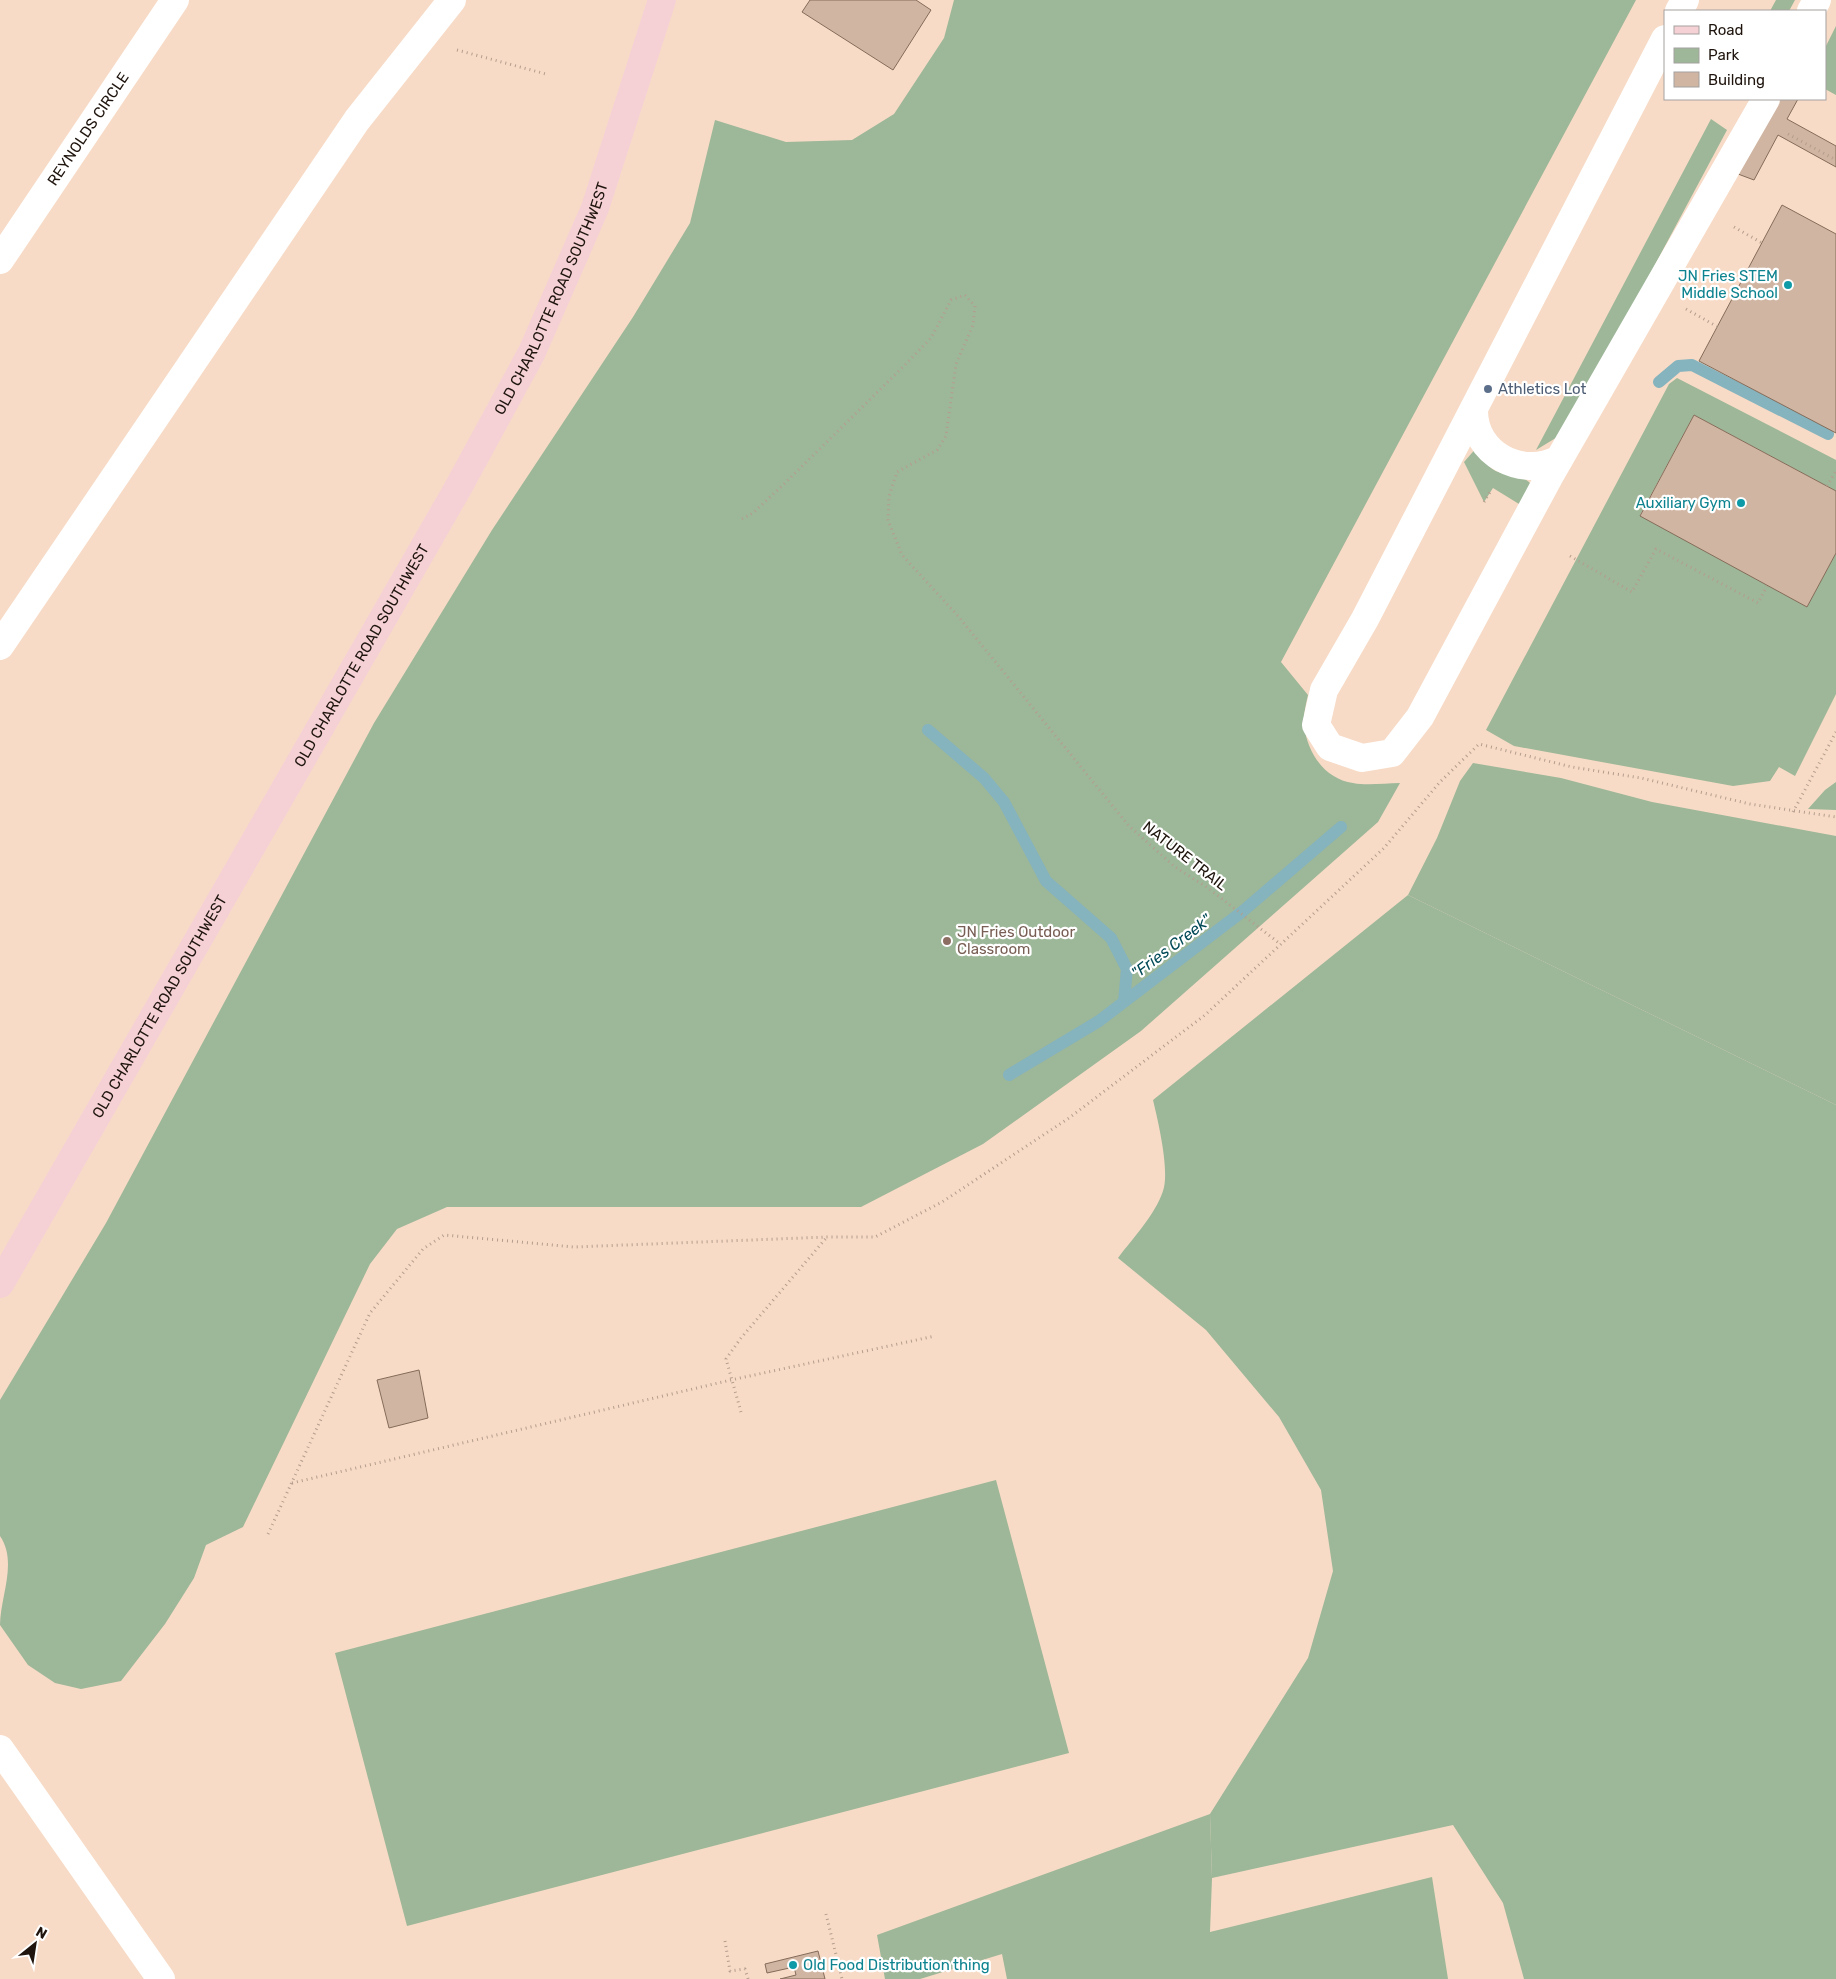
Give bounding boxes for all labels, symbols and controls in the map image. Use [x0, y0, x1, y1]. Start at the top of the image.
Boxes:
legend [1664, 10, 1826, 100]
text: Road [1708, 21, 1744, 39]
text: Park [1708, 46, 1739, 64]
street label: REYNOLDS CIRCLE [44, 69, 133, 189]
text: Building [1708, 71, 1765, 89]
street label: OLD CHARLOTTE ROAD SOUTHWEST [491, 180, 612, 418]
place label: JN Fries STEM Middle School [1678, 267, 1778, 302]
marker: JN Fries STEM Middle School [1782, 279, 1794, 291]
place label: Athletics Lot [1498, 380, 1587, 398]
marker: Athletics Lot [1482, 383, 1494, 395]
place label: Auxiliary Gym [1636, 494, 1731, 512]
marker: Auxiliary Gym [1735, 497, 1747, 509]
street label: OLD CHARLOTTE ROAD SOUTHWEST [290, 541, 433, 770]
street label: NATURE TRAIL [1139, 818, 1231, 895]
street label: OLD CHARLOTTE ROAD SOUTHWEST [88, 892, 231, 1121]
water label: "Fries Creek" [1128, 910, 1216, 983]
place label: JN Fries Outdoor Classroom [957, 923, 1075, 958]
marker: JN Fries Outdoor Classroom [941, 935, 953, 947]
north arrow [10, 1919, 60, 1969]
text: N [33, 1923, 50, 1943]
place label: Old Food Distribution thing [803, 1956, 990, 1974]
marker: Old Food Distribution thing [787, 1959, 799, 1971]

